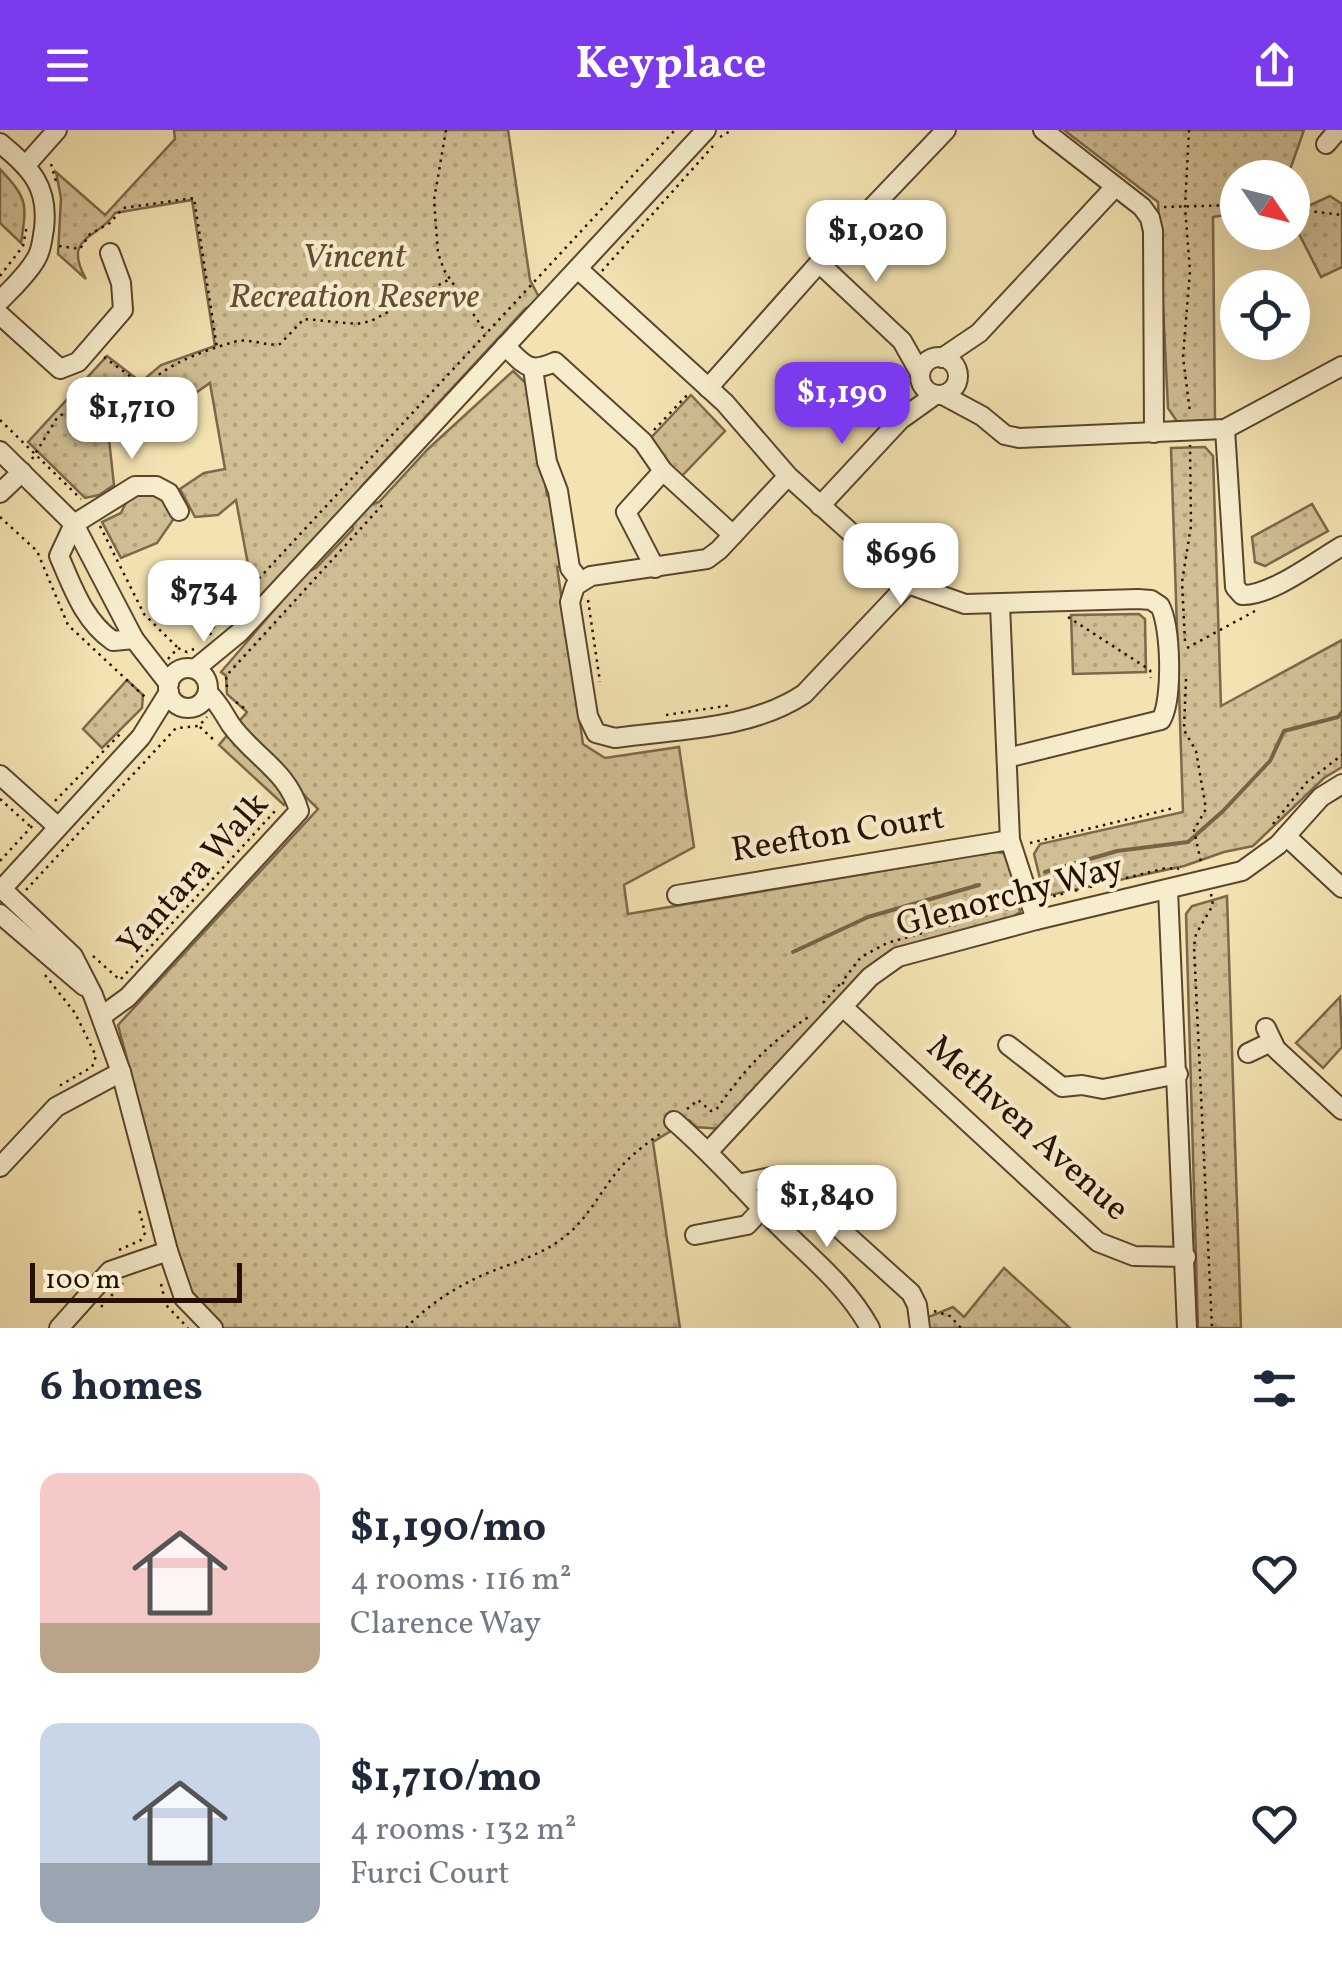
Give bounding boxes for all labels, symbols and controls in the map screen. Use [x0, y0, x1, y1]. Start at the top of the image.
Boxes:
text: Keyplace [576, 34, 766, 97]
icon: menu [40, 38, 95, 93]
icon: share [1247, 38, 1302, 93]
north arrow [1220, 160, 1310, 250]
map controls [1220, 160, 1310, 360]
pin: $1,020 [795, 200, 957, 285]
text: $1,020 [828, 210, 924, 254]
park label: Vincent Recreation Reserve [229, 234, 479, 322]
button: locate [1220, 270, 1310, 360]
pin: $1,190 [761, 362, 923, 447]
text: $1,190 [797, 372, 887, 416]
pin: $1,710 [51, 377, 213, 462]
text: $1,710 [89, 387, 175, 431]
pin: $696 [842, 523, 960, 608]
text: $696 [865, 533, 937, 577]
pin: $734 [145, 560, 263, 645]
text: $734 [170, 570, 238, 614]
street label: Yantara Walk [107, 783, 281, 967]
street label: Reefton Court [728, 794, 948, 876]
street label: Glenorchy Way [891, 844, 1129, 950]
street label: Methven Avenue [915, 1025, 1139, 1233]
pin: $1,840 [746, 1165, 908, 1250]
text: $1,840 [779, 1175, 875, 1219]
scale bar [30, 1258, 242, 1302]
text: 100 m [45, 1261, 120, 1300]
text: 6 homes [40, 1359, 203, 1418]
icon: filters [1247, 1361, 1302, 1416]
text: $1,190/mo [350, 1500, 546, 1559]
icon: home [120, 1513, 240, 1633]
icon: heart [1247, 1546, 1302, 1601]
text: 4 rooms · 116 m² [350, 1559, 572, 1603]
text: Clarence Way [350, 1603, 541, 1647]
text: $1,710/mo [350, 1750, 542, 1809]
icon: home [120, 1763, 240, 1883]
icon: heart [1247, 1796, 1302, 1851]
text: 4 rooms · 132 m² [350, 1809, 577, 1853]
text: Furci Court [350, 1853, 509, 1897]

